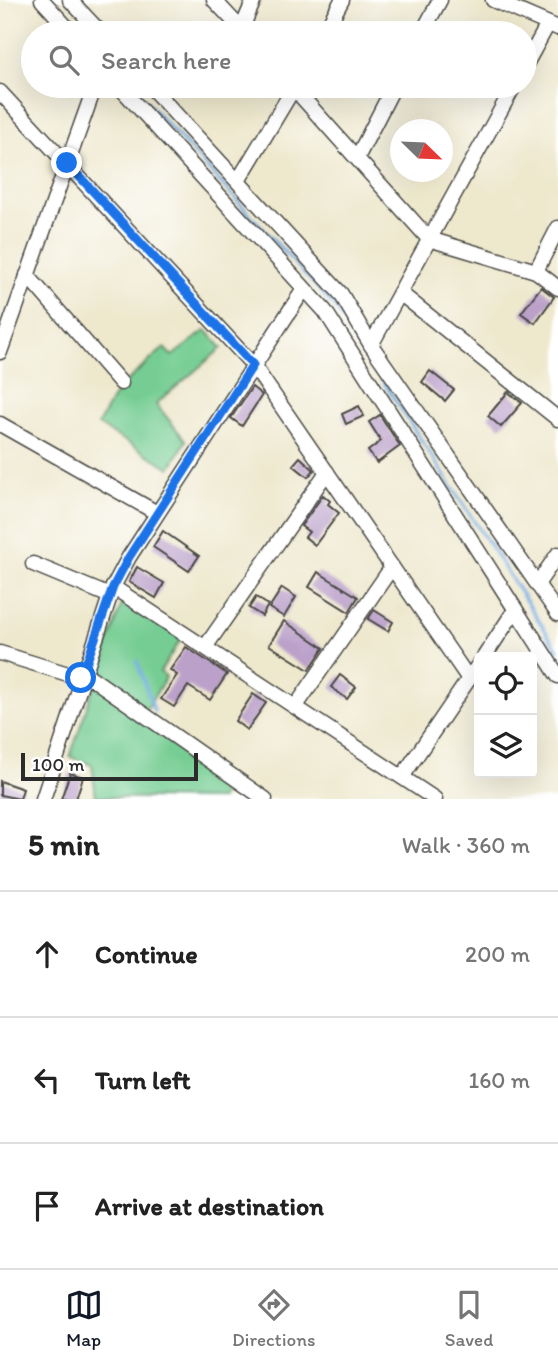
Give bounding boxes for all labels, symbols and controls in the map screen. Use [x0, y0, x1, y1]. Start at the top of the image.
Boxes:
search box [21, 21, 537, 98]
icon: search [45, 41, 83, 79]
text: Search here [101, 44, 231, 76]
north arrow [390, 119, 453, 182]
route end [51, 147, 82, 178]
map controls [474, 652, 537, 778]
button: locate [474, 652, 537, 715]
route start [65, 662, 96, 693]
button: layers [474, 715, 537, 778]
scale bar [21, 750, 198, 782]
text: 100 m [32, 753, 84, 776]
text: 5 min [28, 826, 99, 863]
text: Walk · 360 m [402, 831, 530, 859]
icon: ahead [28, 935, 66, 973]
text: Continue [95, 938, 198, 970]
text: 200 m [465, 940, 530, 968]
icon: left [28, 1061, 66, 1099]
text: Turn left [95, 1064, 191, 1096]
text: 160 m [468, 1066, 530, 1094]
icon: arrive [28, 1187, 66, 1225]
text: Arrive at destination [95, 1190, 324, 1222]
tab: Map [65, 1286, 103, 1351]
tab: Directions [232, 1286, 316, 1351]
tab: Saved [445, 1286, 493, 1351]

